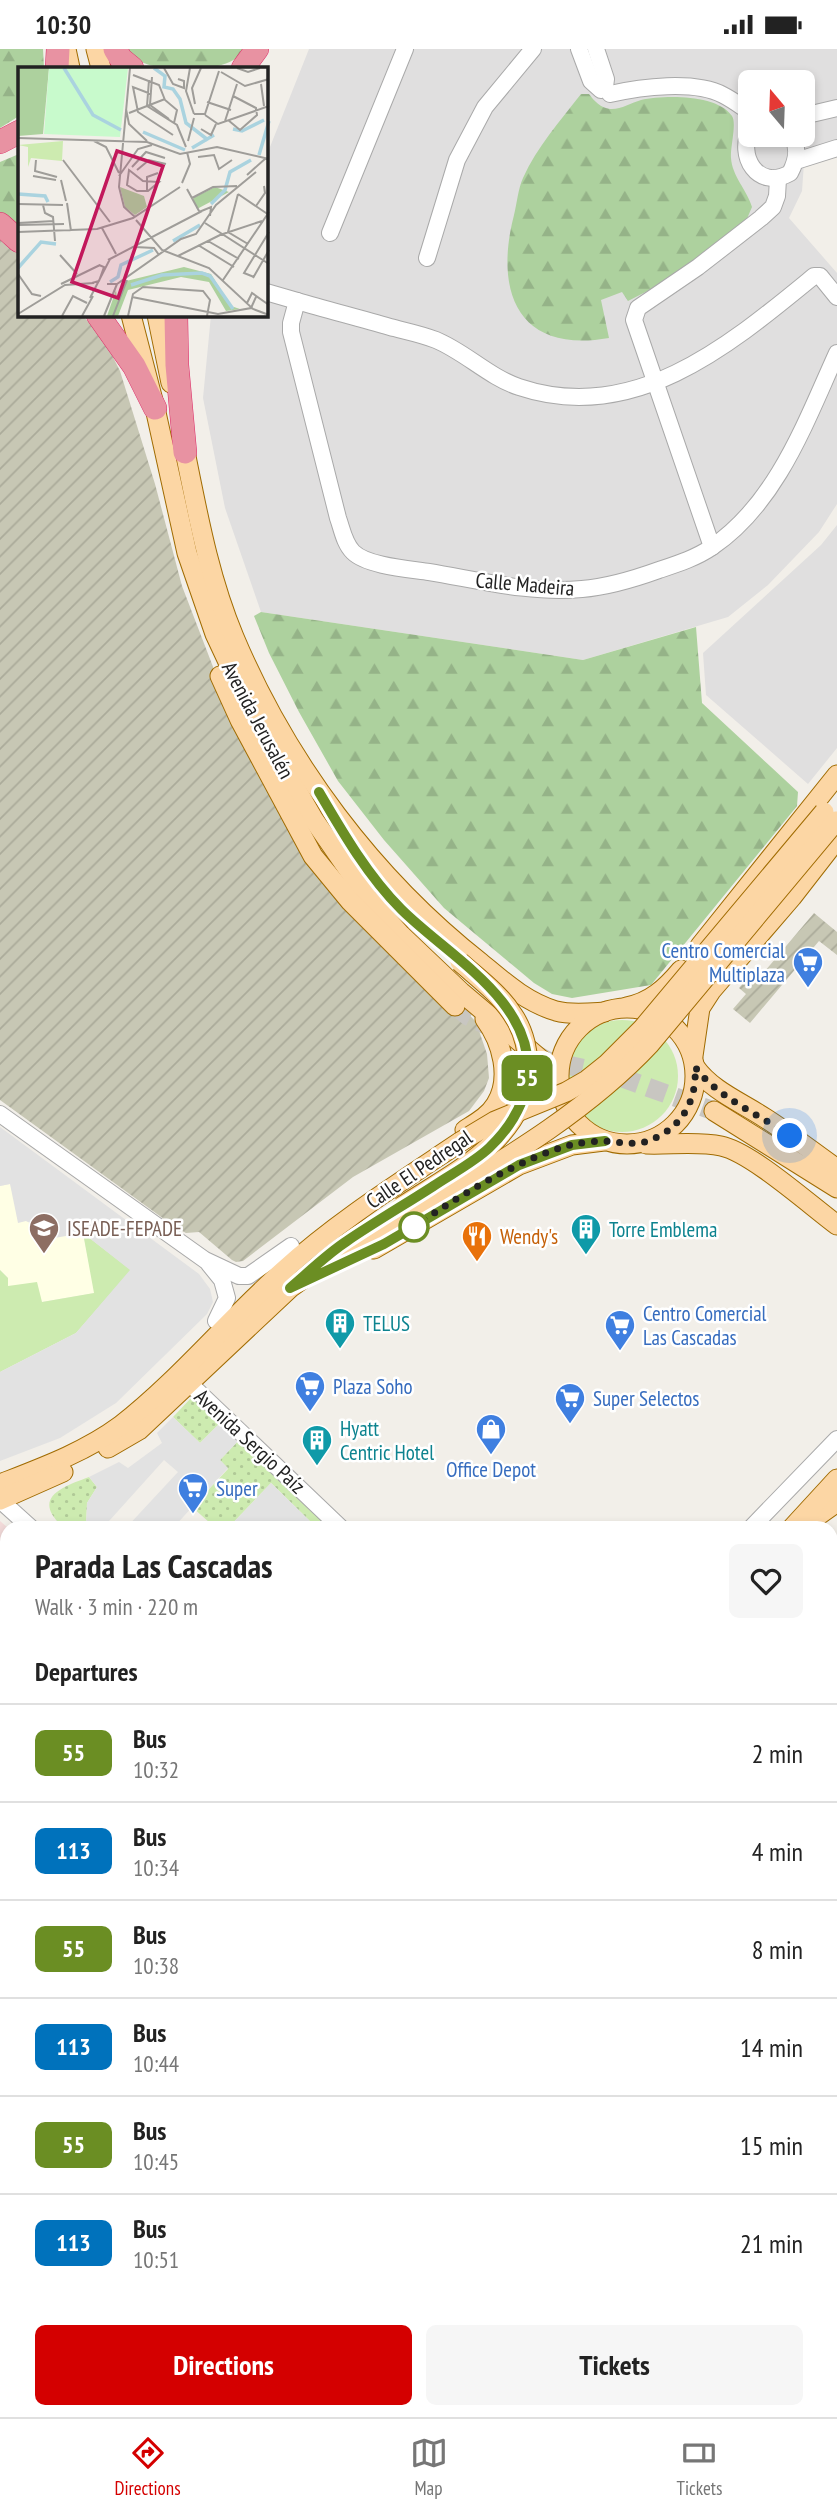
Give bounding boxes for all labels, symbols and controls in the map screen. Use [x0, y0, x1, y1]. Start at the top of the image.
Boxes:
text: 10:30 [35, 8, 91, 41]
inset map [18, 67, 268, 317]
north arrow [738, 70, 816, 147]
map controls [738, 70, 815, 147]
street label: Calle Madeira [475, 566, 575, 602]
street label: Avenida Jerusalén [216, 657, 300, 783]
place label: Centro Comercial Multiplaza [661, 937, 785, 988]
supermarket icon: Centro Comercial Multiplaza [791, 945, 825, 989]
line badge: 55 [496, 1055, 558, 1101]
text: 55 [516, 1062, 538, 1093]
your location [772, 1118, 807, 1153]
street label: Calle El Pedregal [361, 1124, 477, 1214]
school or university icon: ISEADE-FEPADE [27, 1211, 61, 1255]
unlabelled marker [399, 1212, 429, 1242]
building icon: Torre Emblema [569, 1212, 603, 1256]
place label: ISEADE-FEPADE [67, 1215, 182, 1242]
place label: Torre Emblema [609, 1216, 717, 1243]
restaurant icon: Wendy's [460, 1219, 494, 1263]
place label: Wendy's [500, 1223, 558, 1250]
place label: Centro Comercial Las Cascadas [643, 1300, 767, 1351]
building icon: TELUS [323, 1306, 357, 1350]
supermarket icon: Centro Comercial Las Cascadas [603, 1308, 637, 1352]
place label: TELUS [363, 1310, 410, 1337]
supermarket icon: Plaza Soho [293, 1369, 327, 1413]
place label: Plaza Soho [333, 1373, 413, 1400]
supermarket icon: Super Selectos [553, 1381, 587, 1425]
street label: Avenida Sergio Paíz [189, 1383, 311, 1499]
place label: Super Selectos [593, 1385, 699, 1412]
shop icon: Office Depot [474, 1412, 508, 1456]
place label: Hyatt Centric Hotel [340, 1415, 434, 1466]
building icon: Hyatt Centric Hotel [300, 1423, 334, 1467]
place label: Office Depot [446, 1456, 536, 1483]
supermarket icon: Super [176, 1471, 210, 1515]
place label: Super [216, 1475, 258, 1502]
text: Parada Las Cascadas [35, 1544, 273, 1587]
button: heart [729, 1544, 803, 1618]
text: Walk · 3 min · 220 m [35, 1592, 198, 1621]
text: Departures [35, 1655, 138, 1688]
text: Bus [133, 1722, 166, 1755]
text: 55 [62, 1737, 85, 1768]
text: 2 min [752, 1737, 803, 1770]
text: 10:32 [133, 1755, 179, 1784]
text: Bus [133, 1820, 166, 1853]
text: 113 [56, 1835, 91, 1866]
text: 4 min [752, 1835, 803, 1868]
text: 10:34 [133, 1853, 179, 1882]
text: Bus [133, 1918, 166, 1951]
text: 55 [62, 1933, 85, 1964]
text: 8 min [752, 1933, 803, 1966]
text: 10:38 [133, 1951, 179, 1980]
text: Bus [133, 2016, 166, 2049]
text: 113 [56, 2031, 91, 2062]
text: 14 min [740, 2031, 803, 2064]
text: 10:44 [133, 2049, 179, 2078]
text: Bus [133, 2114, 166, 2147]
text: 55 [62, 2129, 85, 2160]
text: 15 min [740, 2129, 803, 2162]
text: 10:45 [133, 2147, 179, 2176]
text: Bus [133, 2212, 166, 2245]
text: 113 [56, 2227, 91, 2258]
text: 21 min [740, 2227, 803, 2260]
text: 10:51 [133, 2245, 179, 2274]
button: Directions [35, 2325, 412, 2405]
button: Tickets [426, 2325, 803, 2405]
tab: Directions [114, 2434, 181, 2500]
tab: Map [410, 2434, 448, 2500]
tab: Tickets [676, 2434, 723, 2500]

